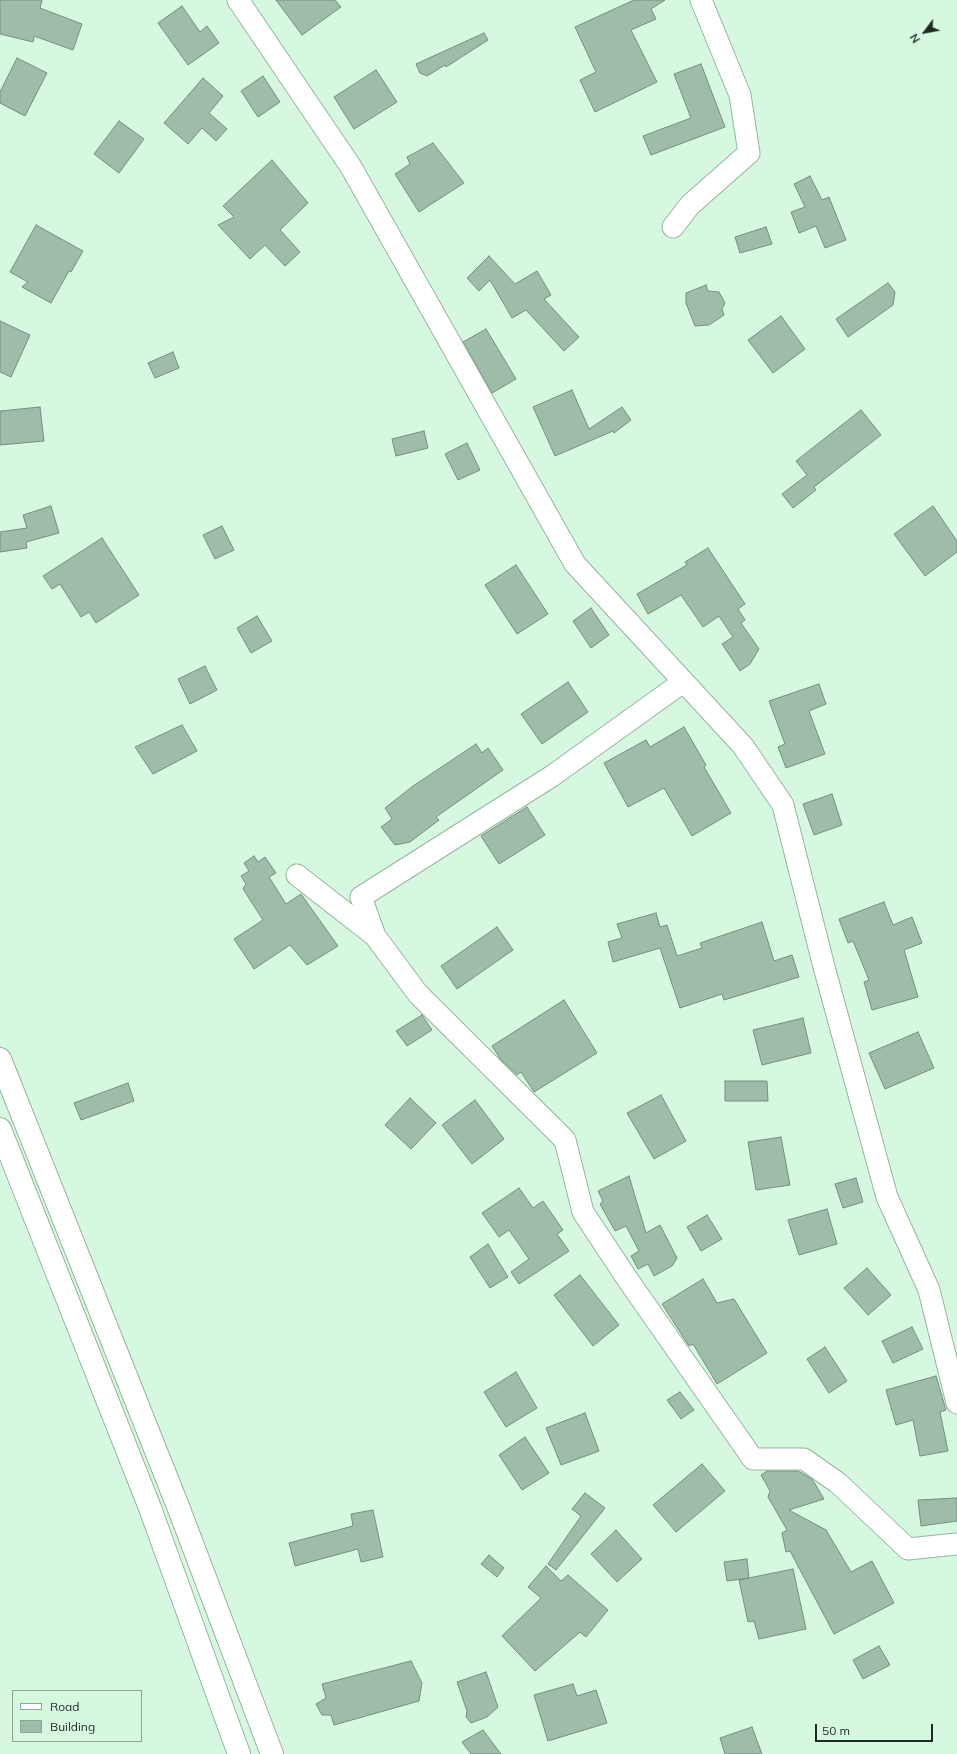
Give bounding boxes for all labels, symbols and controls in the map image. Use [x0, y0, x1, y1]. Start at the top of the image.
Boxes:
north arrow [905, 12, 945, 52]
text: N [907, 31, 923, 46]
legend [12, 1690, 142, 1742]
text: Road [50, 1699, 79, 1714]
scale bar [817, 1716, 935, 1742]
text: Building [50, 1719, 95, 1734]
text: 50 m [822, 1723, 850, 1738]

